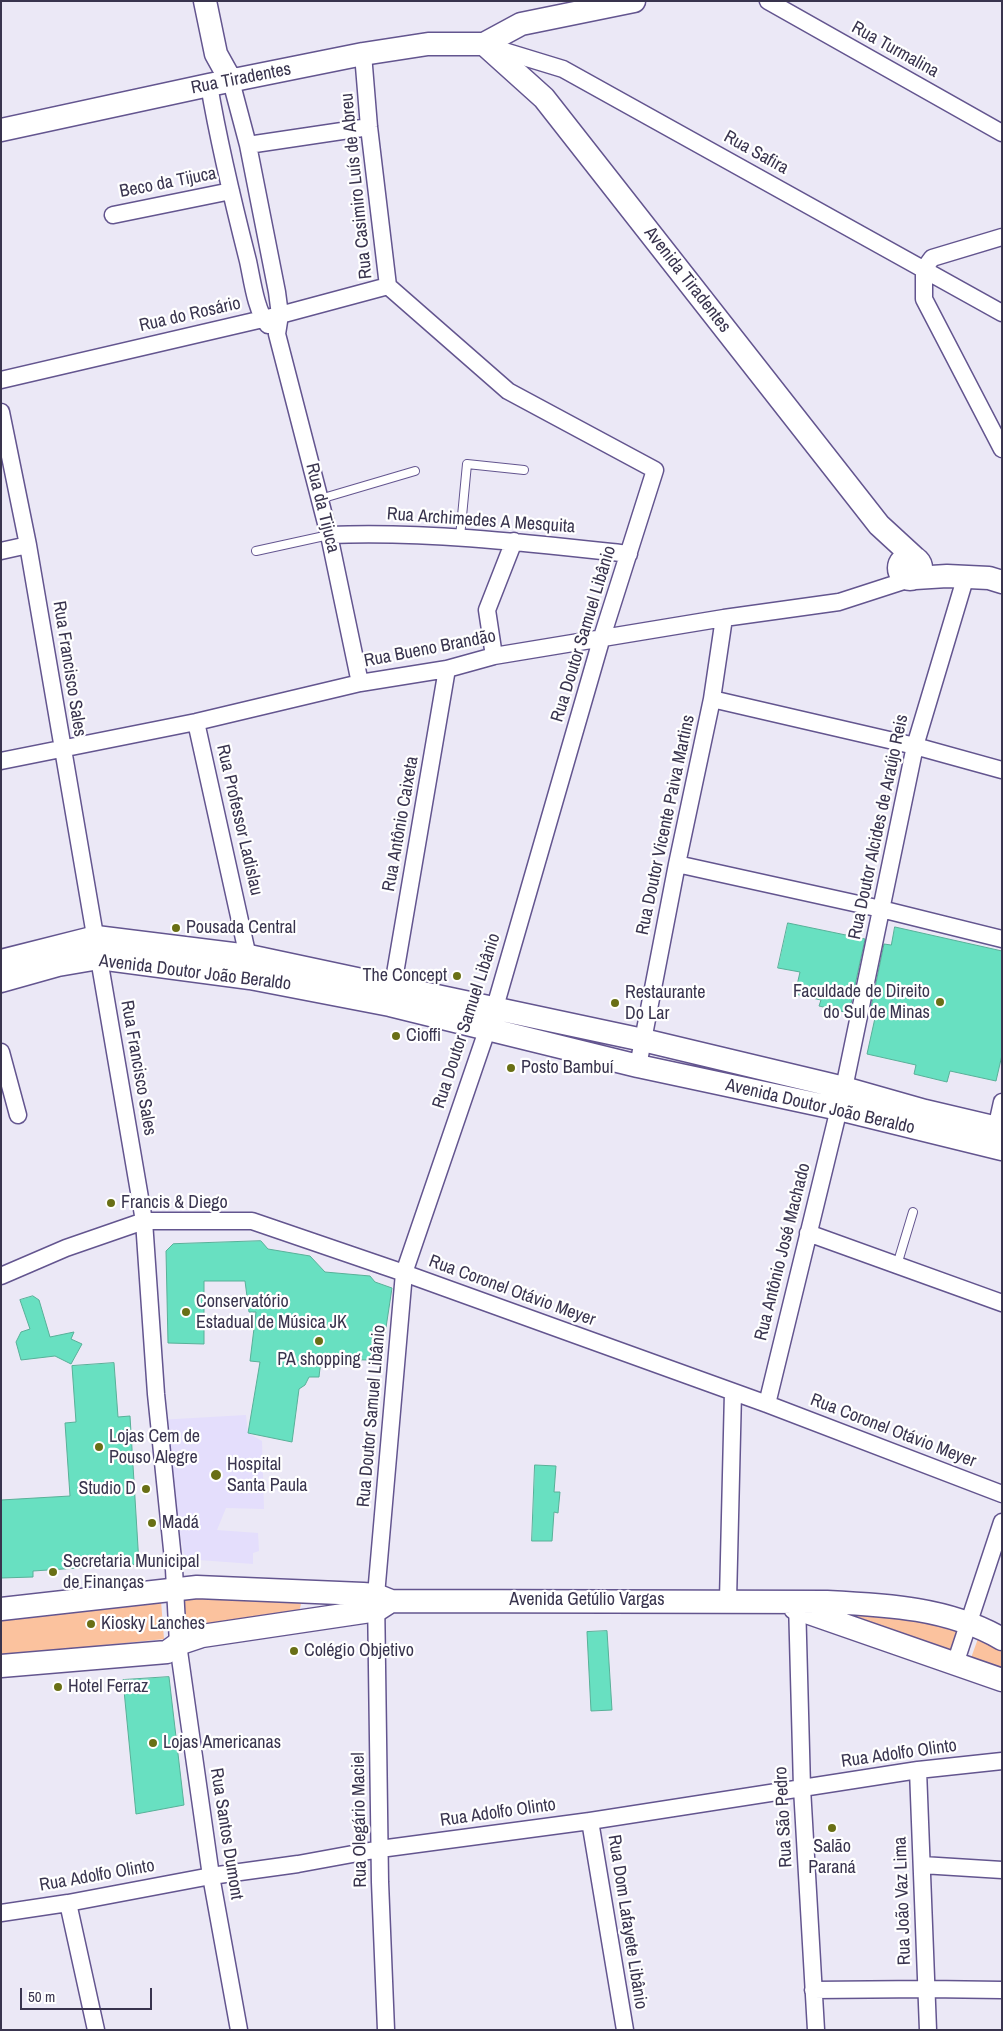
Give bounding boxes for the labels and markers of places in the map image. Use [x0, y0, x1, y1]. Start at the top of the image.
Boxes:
place label: Pousada Central [186, 917, 296, 939]
marker: Pousada Central [170, 922, 182, 934]
place label: The Concept [362, 965, 447, 987]
marker: The Concept [451, 970, 463, 982]
place label: Faculdade de Direito do Sul de Minas [793, 981, 930, 1024]
place label: Restaurante Do Lar [625, 982, 705, 1024]
marker: Faculdade de Direito do Sul de Minas [934, 996, 946, 1008]
marker: Restaurante Do Lar [609, 997, 621, 1009]
place label: Cioffi [406, 1025, 441, 1047]
marker: Cioffi [390, 1030, 402, 1042]
place label: Posto Bambuí [521, 1057, 614, 1079]
marker: Posto Bambuí [505, 1062, 517, 1074]
place label: Francis & Diego [121, 1192, 228, 1214]
marker: Francis & Diego [105, 1197, 117, 1209]
place label: Conservatório Estadual de Música JK [196, 1291, 347, 1334]
marker: Conservatório Estadual de Música JK [180, 1306, 192, 1318]
marker: PA shopping [313, 1335, 325, 1347]
place label: PA shopping [277, 1349, 361, 1371]
place label: Lojas Cem de Pouso Alegre [109, 1426, 200, 1468]
marker: Lojas Cem de Pouso Alegre [93, 1441, 105, 1453]
place label: Hospital Santa Paula [227, 1454, 307, 1496]
marker: Hospital Santa Paula [209, 1468, 223, 1482]
place label: Studio D [79, 1478, 136, 1500]
marker: Studio D [140, 1483, 152, 1495]
place label: Madá [162, 1512, 199, 1534]
marker: Madá [146, 1517, 158, 1529]
place label: Secretaria Municipal de Finanças [63, 1551, 199, 1594]
marker: Secretaria Municipal de Finanças [47, 1566, 59, 1578]
place label: Kiosky Lanches [101, 1613, 205, 1635]
marker: Kiosky Lanches [85, 1618, 97, 1630]
place label: Colégio Objetivo [304, 1640, 414, 1662]
marker: Colégio Objetivo [288, 1645, 300, 1657]
place label: Hotel Ferraz [68, 1676, 148, 1698]
marker: Hotel Ferraz [52, 1681, 64, 1693]
place label: Lojas Americanas [163, 1732, 281, 1754]
marker: Lojas Americanas [147, 1737, 159, 1749]
marker: Salão Paraná [826, 1822, 838, 1834]
place label: Salão Paraná [808, 1836, 856, 1878]

